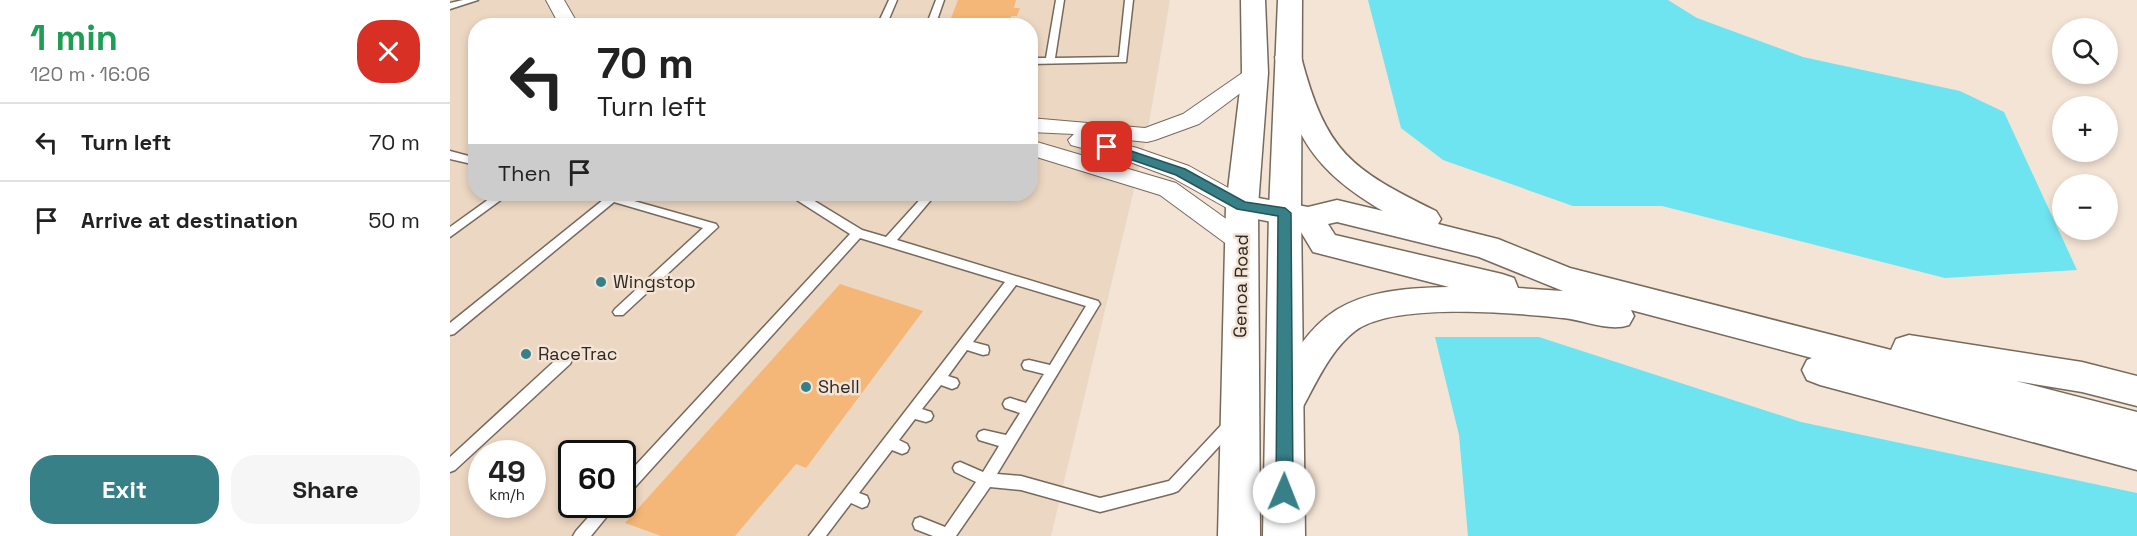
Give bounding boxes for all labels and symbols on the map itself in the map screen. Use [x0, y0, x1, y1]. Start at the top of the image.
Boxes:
pin [1081, 121, 1132, 172]
street label: Genoa Road [1228, 234, 1253, 338]
place label: Wingstop [613, 270, 696, 293]
marker: Wingstop [594, 275, 608, 289]
place label: RaceTrac [538, 342, 617, 365]
marker: RaceTrac [519, 347, 533, 361]
place label: Shell [818, 375, 860, 398]
marker: Shell [799, 380, 813, 394]
speed limit sign: 60 [558, 440, 636, 518]
position arrow [1252, 460, 1316, 524]

